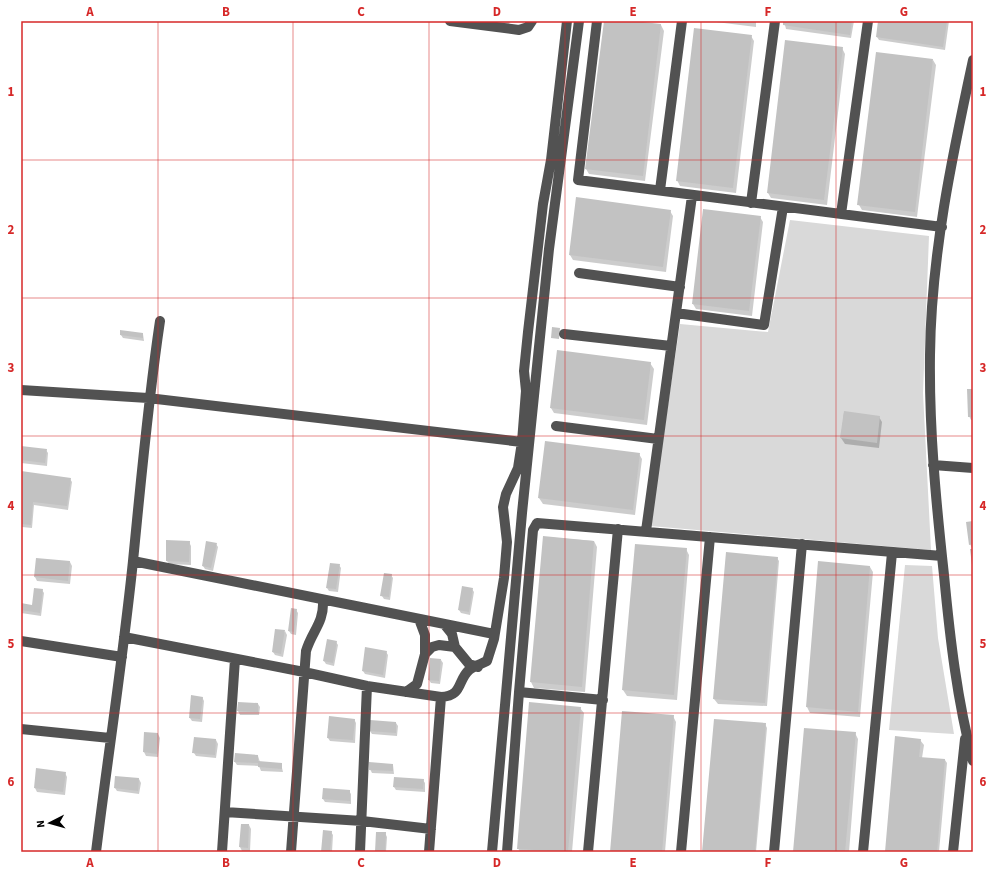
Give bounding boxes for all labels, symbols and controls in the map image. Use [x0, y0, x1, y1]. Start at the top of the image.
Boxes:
text: A [85, 3, 94, 21]
text: B [222, 3, 230, 21]
text: C [357, 3, 365, 21]
text: D [493, 3, 501, 21]
text: E [629, 3, 637, 21]
text: F [765, 3, 772, 21]
text: G [900, 3, 908, 21]
text: 1 [8, 83, 15, 101]
text: 1 [980, 83, 987, 101]
text: 2 [8, 221, 15, 239]
text: 2 [980, 221, 987, 239]
text: 3 [8, 359, 15, 377]
text: 3 [980, 359, 987, 377]
text: 4 [8, 497, 15, 515]
text: 4 [980, 497, 987, 515]
text: 5 [8, 635, 15, 653]
text: 5 [980, 635, 987, 653]
text: 6 [8, 773, 15, 791]
text: 6 [980, 773, 987, 791]
north arrow [30, 803, 70, 843]
text: N [33, 820, 48, 828]
text: A [85, 854, 94, 872]
text: B [222, 854, 230, 872]
text: C [357, 854, 365, 872]
text: D [493, 854, 501, 872]
text: E [629, 854, 637, 872]
text: F [765, 854, 772, 872]
text: G [900, 854, 908, 872]

